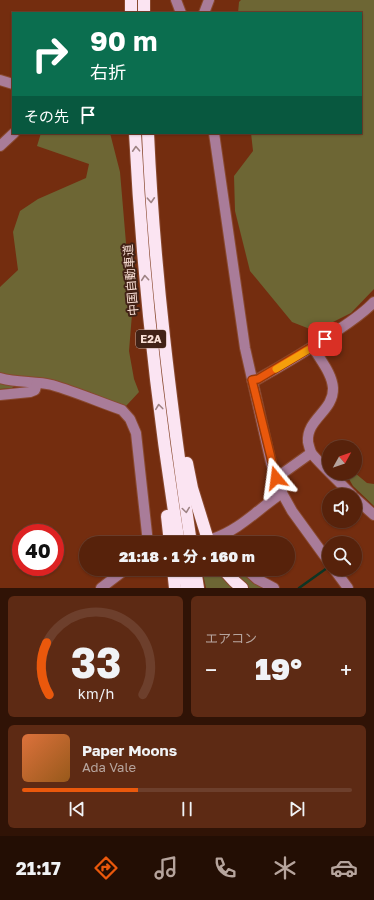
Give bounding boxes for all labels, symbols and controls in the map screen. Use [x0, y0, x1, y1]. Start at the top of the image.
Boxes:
text: 90 m [90, 24, 157, 57]
icon: right [24, 28, 76, 80]
text: 右折 [90, 61, 126, 83]
icon: arrive [77, 104, 99, 126]
text: その先 [24, 107, 69, 125]
one-way arrow [131, 146, 140, 152]
one-way arrow [146, 197, 155, 203]
street label: 中国自動車道 [120, 244, 141, 317]
one-way arrow [141, 275, 150, 281]
pin [308, 322, 342, 356]
icon: arrive [314, 328, 336, 350]
road number: E2A [136, 330, 166, 348]
one-way arrow [155, 404, 164, 411]
north arrow [322, 440, 362, 480]
map controls [322, 440, 362, 576]
position arrow [255, 457, 297, 499]
button: sound [322, 488, 362, 528]
one-way arrow [181, 507, 190, 513]
speed limit sign: 40 [12, 524, 64, 576]
button: search [322, 536, 362, 576]
text: 21:18 · 1 分 · 160 m [119, 547, 255, 565]
text: エアコン [205, 630, 257, 646]
text: 33 [70, 636, 121, 686]
text: 19° [255, 651, 302, 687]
text: − [205, 656, 217, 683]
text: + [340, 656, 352, 683]
text: km/h [77, 684, 114, 701]
text: Paper Moons [82, 741, 177, 759]
text: Ada Vale [82, 759, 136, 775]
icon: previous [66, 798, 88, 820]
icon: pause [176, 798, 198, 820]
icon: next [286, 798, 308, 820]
icon: directions [92, 854, 120, 882]
icon: music [152, 854, 180, 882]
icon: phone [211, 854, 239, 882]
icon: climate [271, 854, 299, 882]
icon: car [330, 854, 358, 882]
text: 21:17 [16, 857, 61, 879]

